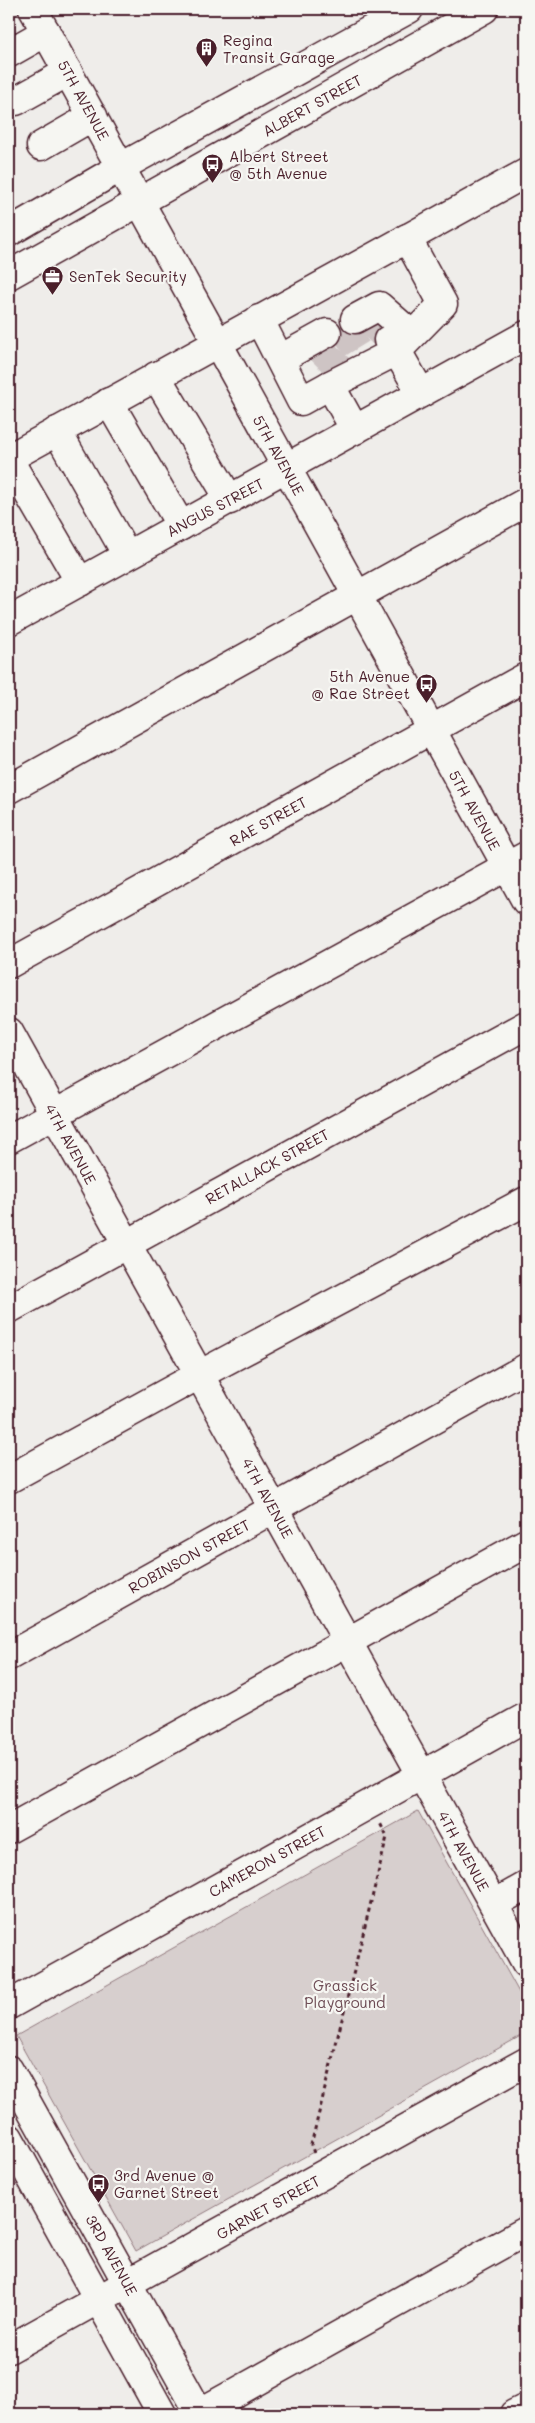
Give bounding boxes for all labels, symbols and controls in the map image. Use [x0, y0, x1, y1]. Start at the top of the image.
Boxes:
place label: Regina Transit Garage [223, 30, 335, 67]
building icon: Regina Transit Garage [195, 37, 219, 68]
street label: 5TH AVENUE [54, 56, 114, 144]
street label: ALBERT STREET [259, 69, 365, 141]
place label: Albert Street @ 5th Avenue [229, 146, 329, 183]
bus stop icon: Albert Street @ 5th Avenue [201, 153, 225, 184]
office icon: SenTek Security [41, 264, 65, 295]
place label: SenTek Security [69, 266, 187, 286]
street label: 5TH AVENUE [249, 411, 309, 499]
street label: ANGUS STREET [163, 473, 267, 541]
place label: 5th Avenue @ Rae Street [311, 666, 410, 703]
bus stop icon: 5th Avenue @ Rae Street [414, 673, 438, 704]
street label: 5TH AVENUE [445, 766, 505, 854]
street label: RAE STREET [226, 792, 310, 850]
street label: 4TH AVENUE [41, 1100, 101, 1188]
street label: RETALLACK STREET [201, 1124, 333, 1208]
street label: 4TH AVENUE [238, 1454, 298, 1542]
street label: ROBINSON STREET [124, 1514, 254, 1598]
street label: 4TH AVENUE [434, 1807, 494, 1895]
street label: CAMERON STREET [205, 1821, 329, 1901]
park label: Grassick Playground [304, 1975, 386, 2012]
place label: 3rd Avenue @ Garnet Street [114, 2165, 219, 2202]
street label: GARNET STREET [212, 2170, 324, 2244]
bus stop icon: 3rd Avenue @ Garnet Street [86, 2172, 110, 2203]
street label: 3RD AVENUE [82, 2211, 143, 2299]

